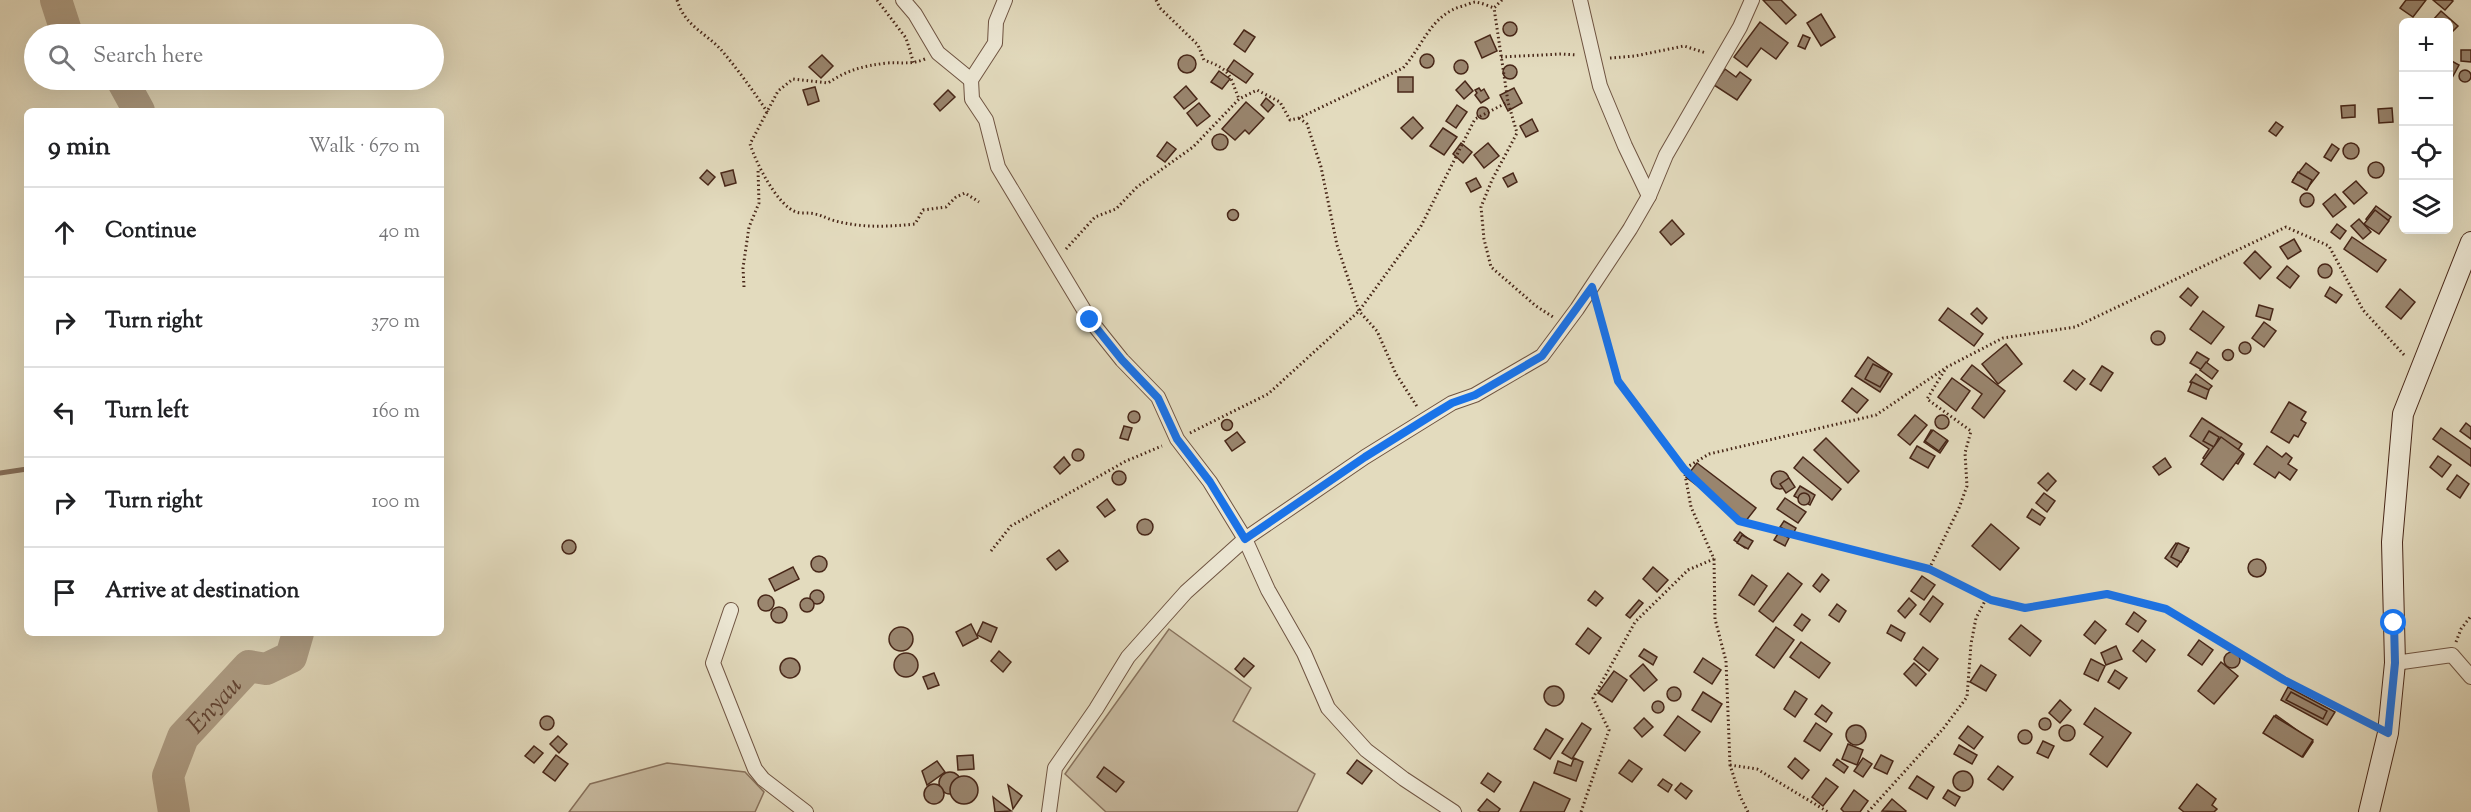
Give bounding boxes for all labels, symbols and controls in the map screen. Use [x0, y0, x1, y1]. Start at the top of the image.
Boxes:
map controls [2399, 18, 2453, 234]
button: + [2399, 18, 2453, 72]
search box [24, 24, 444, 90]
icon: search [45, 41, 78, 74]
text: Search here [93, 41, 203, 73]
button: − [2399, 72, 2453, 126]
button: locate [2399, 126, 2453, 180]
text: 9 min [48, 129, 110, 166]
text: Walk · 670 m [309, 133, 420, 162]
button: layers [2399, 180, 2453, 234]
icon: ahead [48, 216, 81, 249]
text: Continue [105, 216, 196, 248]
text: 40 m [379, 218, 420, 247]
icon: right [48, 306, 81, 339]
text: Turn right [105, 306, 202, 338]
route end [1076, 306, 1102, 332]
text: 370 m [371, 308, 420, 337]
icon: left [48, 396, 81, 429]
text: Turn left [105, 396, 188, 428]
text: 160 m [372, 398, 420, 427]
icon: right [48, 486, 81, 519]
text: Turn right [105, 486, 202, 518]
text: 100 m [371, 488, 420, 517]
icon: arrive [48, 576, 81, 609]
text: Arrive at destination [105, 576, 300, 608]
route start [2380, 609, 2406, 635]
water label: Enyau [179, 669, 252, 743]

